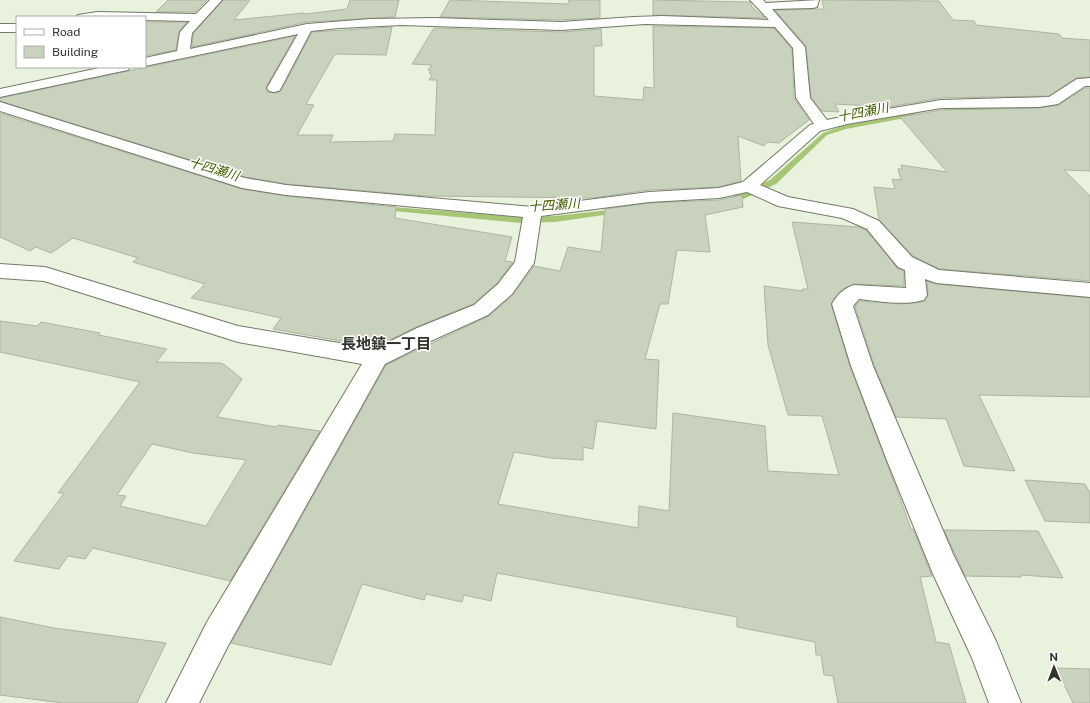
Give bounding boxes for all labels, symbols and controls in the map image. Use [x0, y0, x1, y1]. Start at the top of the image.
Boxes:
legend [16, 16, 146, 68]
text: Road [52, 25, 80, 39]
text: Building [52, 45, 98, 59]
water label: 十四瀬川 [836, 99, 892, 124]
water label: 十四瀬川 [187, 154, 243, 184]
water label: 十四瀬川 [528, 196, 582, 214]
district label: 長地鎮一丁目 [341, 335, 431, 352]
north arrow [1034, 647, 1074, 687]
text: N [1049, 651, 1058, 663]

